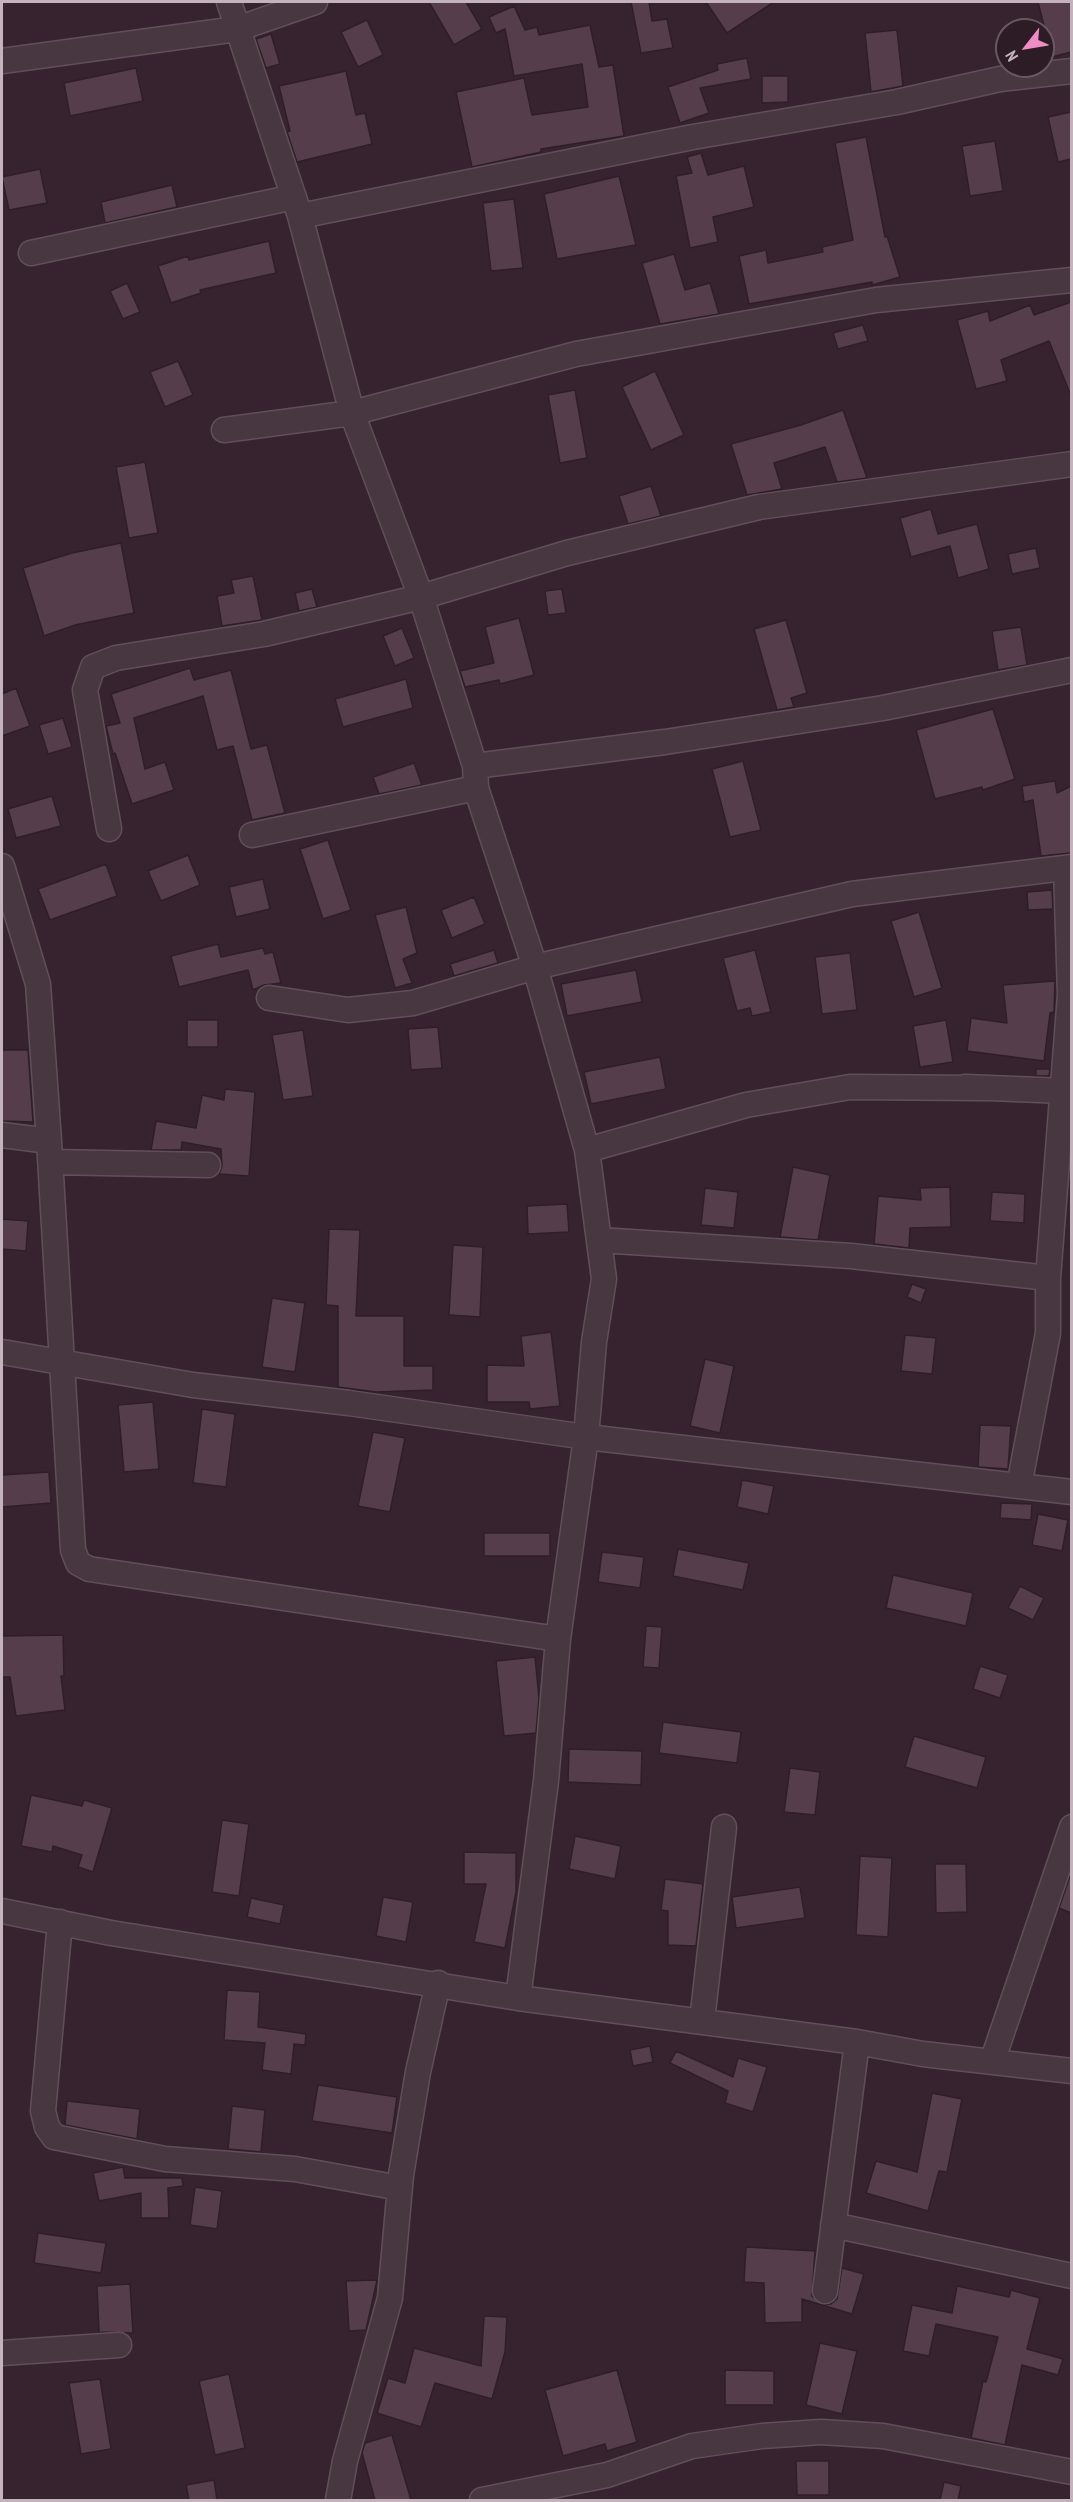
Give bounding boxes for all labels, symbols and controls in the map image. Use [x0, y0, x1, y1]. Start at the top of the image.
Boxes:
north arrow [995, 18, 1055, 78]
text: N [1000, 47, 1022, 65]

